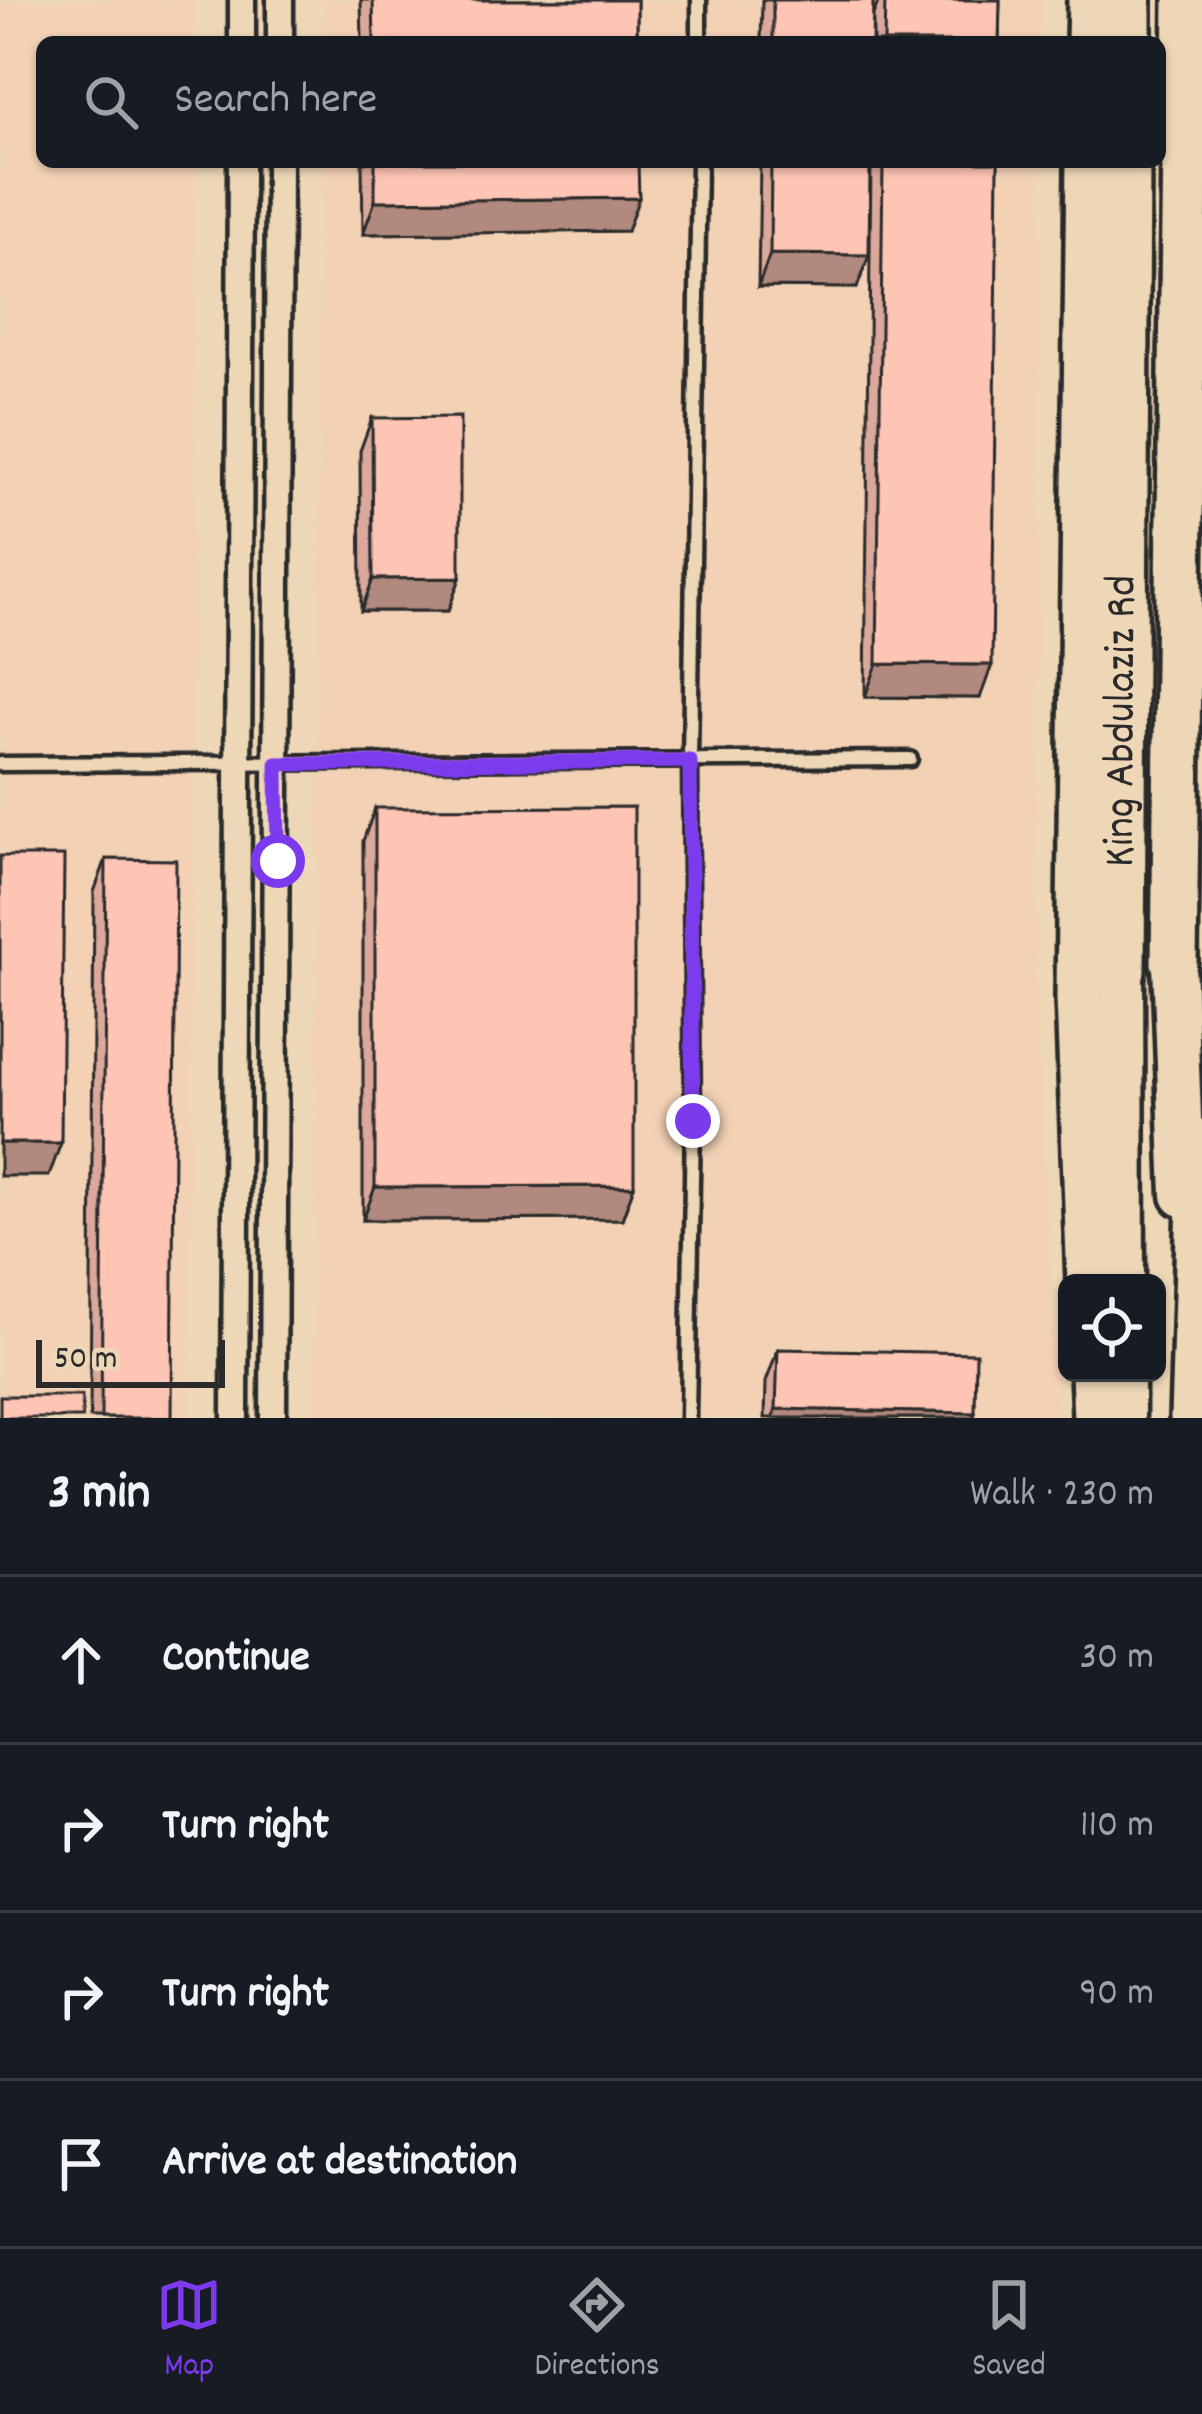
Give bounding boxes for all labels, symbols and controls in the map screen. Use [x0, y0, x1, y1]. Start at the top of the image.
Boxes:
search box [36, 36, 1166, 168]
icon: search [78, 69, 144, 135]
text: Search here [174, 70, 377, 134]
street label: King Abdulaziz Rd [1091, 575, 1156, 867]
route start [251, 834, 305, 888]
route end [666, 1094, 720, 1148]
map controls [1058, 1274, 1166, 1382]
button: locate [1058, 1274, 1166, 1382]
scale bar [36, 1334, 225, 1387]
text: 50 m [54, 1337, 118, 1384]
text: 3 min [48, 1460, 150, 1532]
text: Walk · 230 m [970, 1469, 1154, 1524]
icon: ahead [48, 1627, 114, 1693]
text: Continue [162, 1628, 310, 1692]
text: 30 m [1080, 1632, 1154, 1687]
icon: right [48, 1795, 114, 1861]
text: Turn right [162, 1796, 329, 1860]
text: 110 m [1080, 1800, 1154, 1855]
icon: right [48, 1963, 114, 2029]
text: Turn right [162, 1964, 329, 2028]
text: 90 m [1079, 1968, 1154, 2023]
icon: arrive [48, 2131, 114, 2197]
text: Arrive at destination [162, 2132, 517, 2196]
tab: Map [156, 2272, 222, 2391]
tab: Directions [535, 2272, 660, 2391]
tab: Saved [972, 2272, 1046, 2391]

